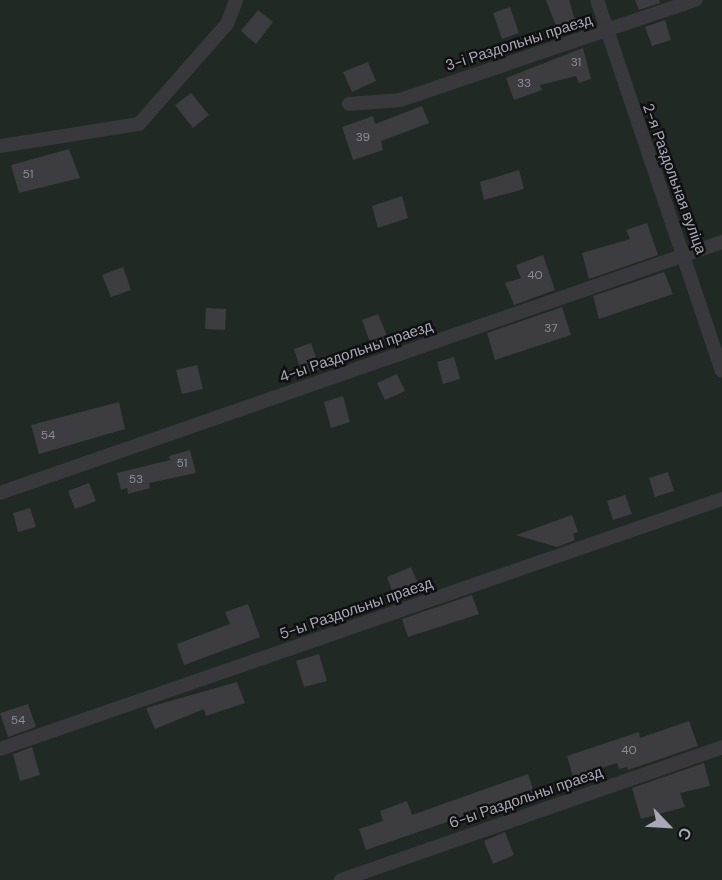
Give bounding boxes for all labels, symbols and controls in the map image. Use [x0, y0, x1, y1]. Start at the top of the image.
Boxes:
street label: 3-і Раздольны праезд [443, 11, 595, 75]
house number: 31 [571, 56, 581, 70]
house number: 33 [517, 77, 531, 91]
street label: 2-я Раздольная вуліца [638, 101, 710, 257]
house number: 39 [356, 131, 370, 145]
house number: 51 [22, 168, 34, 182]
house number: 40 [527, 269, 543, 283]
street label: 4-ы Раздольны праезд [277, 317, 435, 387]
house number: 37 [544, 322, 558, 336]
house number: 54 [41, 429, 55, 443]
house number: 51 [176, 457, 188, 471]
house number: 53 [129, 473, 143, 487]
street label: 5-ы Раздольны праезд [277, 574, 435, 644]
house number: 54 [11, 714, 25, 728]
house number: 40 [621, 744, 637, 758]
street label: 6-ы Раздольны праезд [447, 763, 605, 833]
north arrow [638, 796, 698, 856]
text: С [673, 824, 697, 843]

